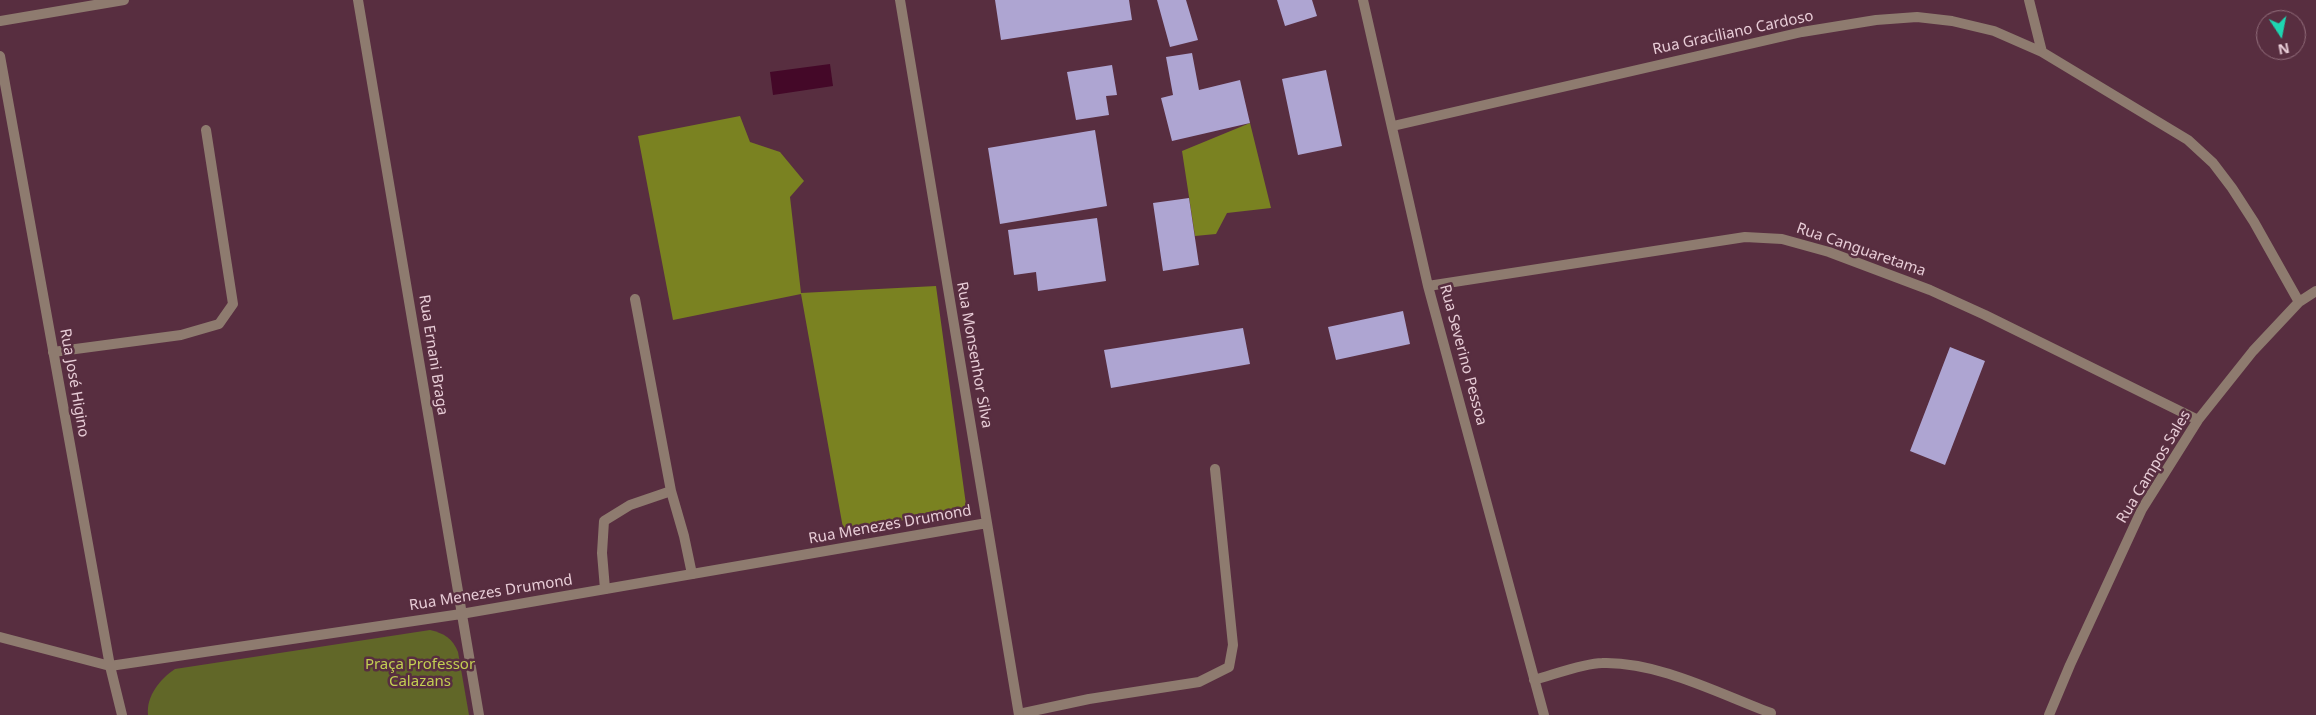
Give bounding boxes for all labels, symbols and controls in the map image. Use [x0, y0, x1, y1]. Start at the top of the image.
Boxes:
street label: Rua Graciliano Cardoso [1651, 7, 1815, 59]
north arrow [2256, 10, 2306, 60]
text: N [2276, 39, 2291, 60]
street label: Rua Canguaretama [1794, 219, 1928, 281]
street label: Rua Monsenhor Silva [952, 280, 996, 430]
street label: Rua Severino Pessoa [1436, 283, 1490, 427]
street label: Rua Ernani Braga [415, 293, 451, 417]
street label: Rua José Higino [56, 327, 92, 439]
street label: Rua Campos Sales [2113, 407, 2195, 527]
street label: Rua Menezes Drumond [807, 502, 973, 548]
street label: Rua Menezes Drumond [408, 571, 574, 615]
park label: Praça Professor Calazans [365, 656, 475, 691]

